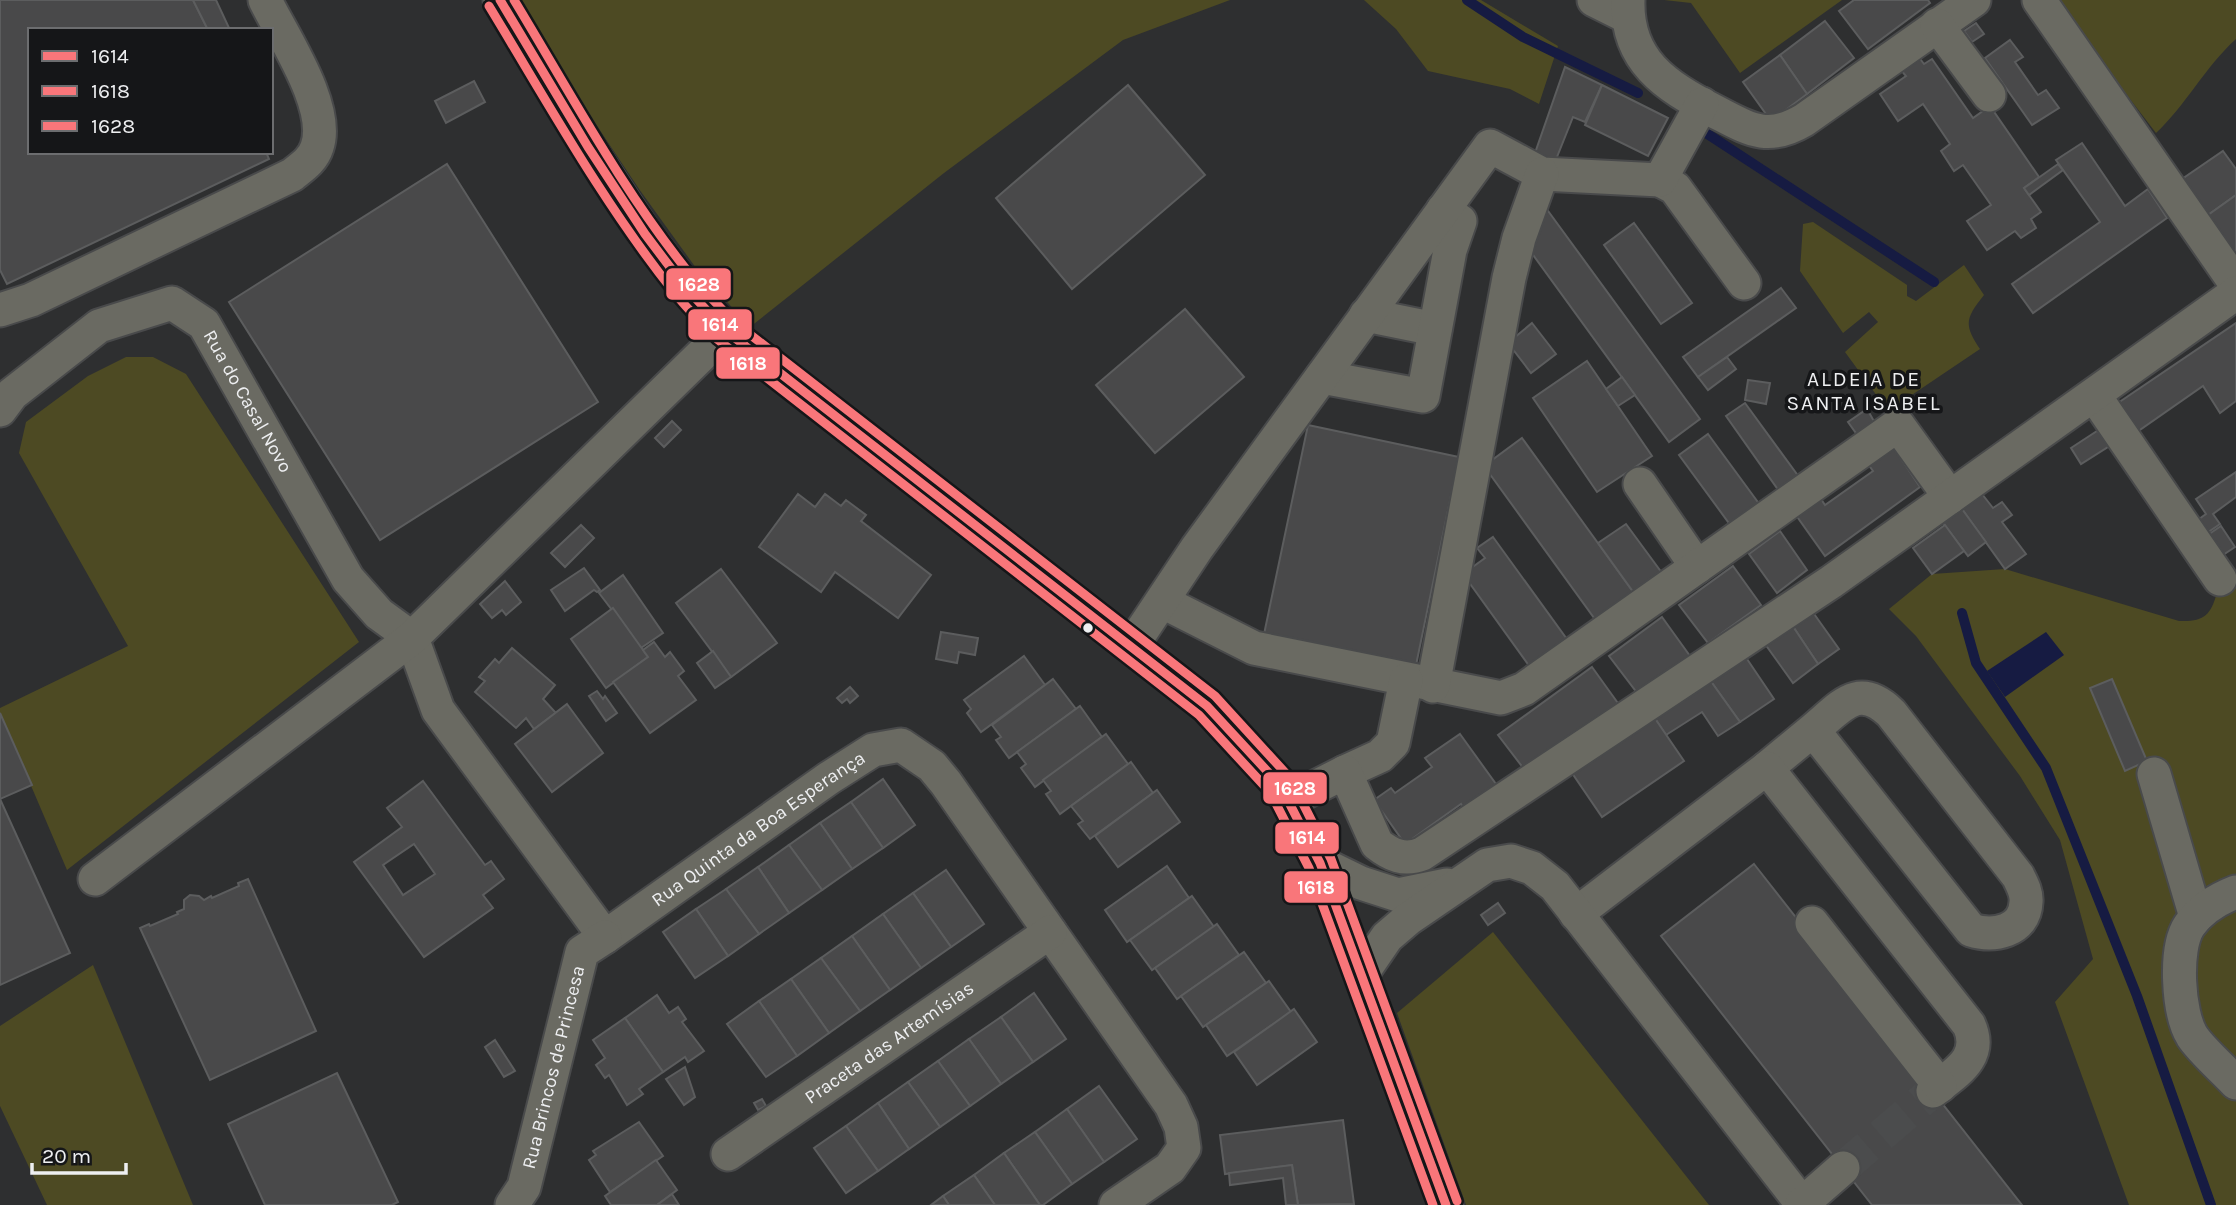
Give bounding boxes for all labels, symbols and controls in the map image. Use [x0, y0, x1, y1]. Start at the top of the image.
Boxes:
legend [28, 28, 273, 154]
text: 1614 [91, 44, 129, 68]
text: 1618 [91, 79, 130, 103]
text: 1628 [91, 114, 135, 138]
line badge: 1628 [665, 267, 732, 301]
text: 1628 [678, 274, 720, 296]
line badge: 1614 [687, 308, 753, 341]
text: 1614 [702, 314, 739, 336]
street label: Rua do Casal Novo [199, 326, 297, 476]
line badge: 1618 [715, 346, 781, 380]
text: 1618 [729, 353, 767, 375]
district label: ALDEIA DE SANTA ISABEL [1786, 367, 1942, 415]
unlabelled marker [1081, 621, 1095, 635]
street label: Rua Quinta da Boa Esperança [648, 747, 869, 911]
line badge: 1628 [1262, 771, 1328, 805]
text: 1628 [1274, 778, 1316, 800]
line badge: 1614 [1274, 821, 1340, 855]
text: 1614 [1289, 827, 1326, 849]
line badge: 1618 [1283, 870, 1349, 904]
text: 1618 [1297, 877, 1335, 899]
street label: Rua Brincos de Princesa [518, 963, 589, 1171]
street label: Praceta das Artemísias [801, 977, 978, 1109]
scale bar [32, 1132, 126, 1176]
text: 20 m [42, 1144, 91, 1168]

